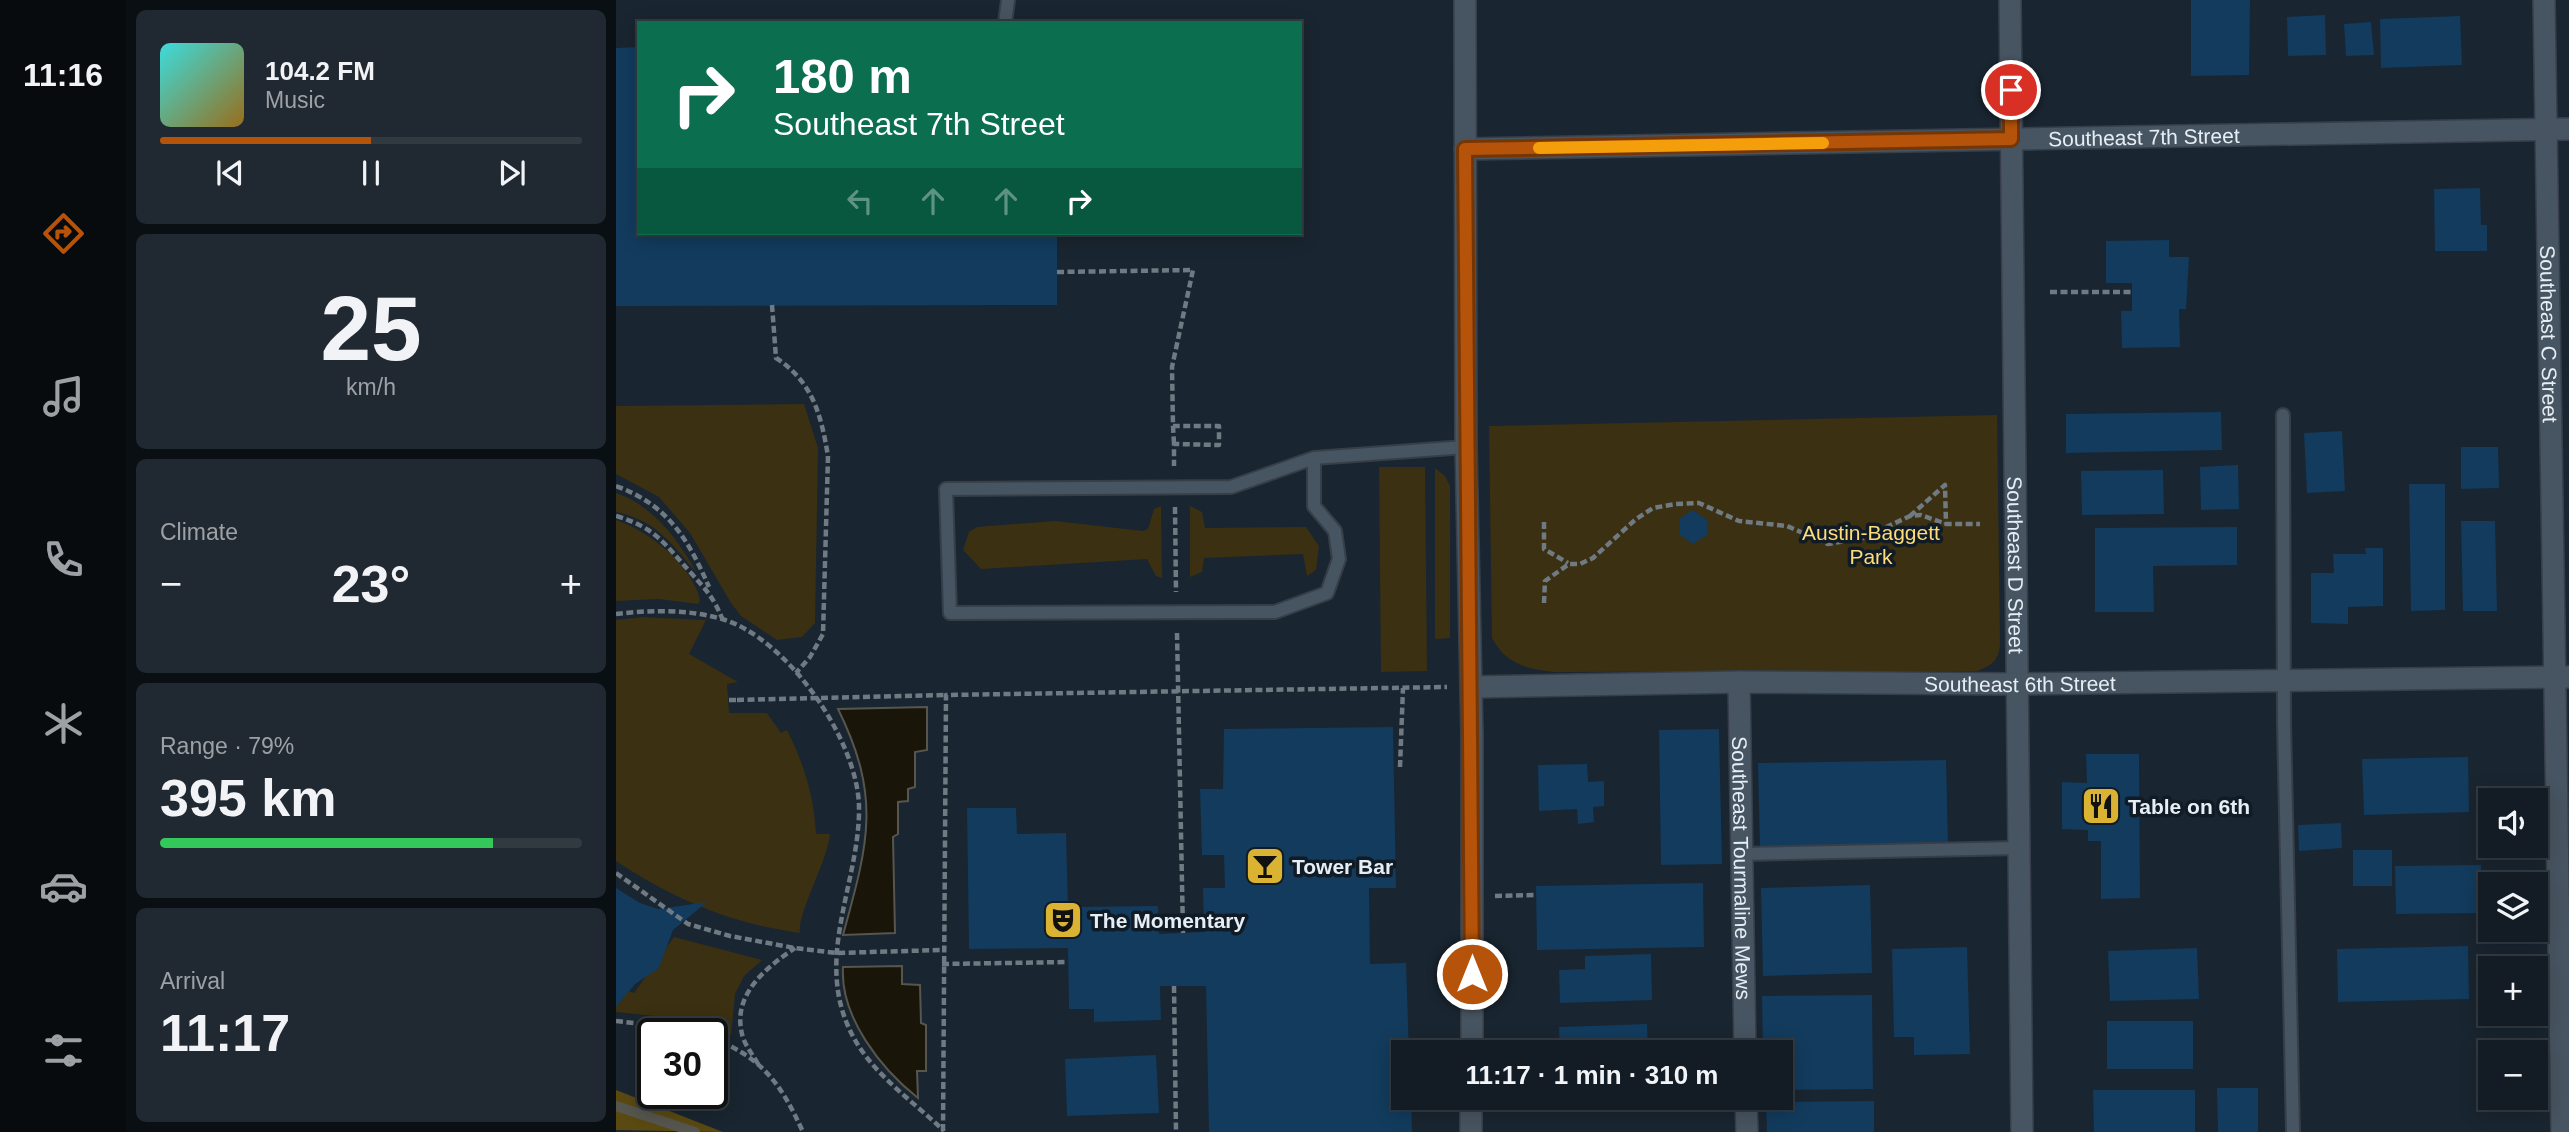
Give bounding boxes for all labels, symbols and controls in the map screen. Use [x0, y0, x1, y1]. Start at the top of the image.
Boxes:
icon: right [658, 49, 749, 140]
text: 180 m [773, 49, 912, 103]
text: 104.2 FM [265, 56, 375, 86]
text: 11:16 [23, 57, 103, 93]
pin [1981, 60, 2041, 120]
icon: arrive [1992, 71, 2030, 109]
text: Music [265, 87, 325, 113]
text: Southeast 7th Street [773, 106, 1065, 142]
street label: Southeast 7th Street [2048, 123, 2240, 150]
icon: previous [211, 154, 249, 192]
icon: pause [352, 154, 390, 192]
icon: next [493, 154, 531, 192]
icon: left [841, 182, 879, 220]
icon: ahead [914, 182, 952, 220]
icon: ahead [987, 182, 1025, 220]
icon: right [1060, 182, 1098, 220]
icon: directions [39, 209, 88, 258]
street label: Southeast C Street [2536, 245, 2562, 423]
text: 25 [320, 278, 422, 379]
icon: music [39, 372, 88, 421]
text: km/h [346, 374, 396, 400]
street label: Southeast D Street [2004, 476, 2028, 654]
text: Climate [160, 519, 238, 545]
park label: Austin-Baggett Park [1802, 521, 1940, 568]
icon: phone [39, 535, 88, 584]
text: 23° [332, 555, 410, 613]
text: − [160, 563, 182, 605]
text: + [560, 563, 582, 605]
street label: Southeast 6th Street [1924, 671, 2116, 696]
icon: climate [39, 699, 88, 748]
text: Range · 79% [160, 733, 294, 759]
street label: Southeast Tourmaline Mews [1728, 736, 1756, 1000]
text: 395 km [160, 769, 336, 827]
restaurant icon: Table on 6th [2080, 785, 2122, 827]
map controls [2478, 788, 2548, 1110]
button: sound [2478, 788, 2548, 858]
place label: Table on 6th [2128, 795, 2250, 818]
bar icon: Tower Bar [1244, 845, 1286, 887]
place label: Tower Bar [1292, 855, 1393, 878]
icon: car [39, 862, 88, 911]
button: layers [2478, 872, 2548, 942]
theatre icon: The Momentary [1042, 899, 1084, 941]
place label: The Momentary [1090, 909, 1246, 932]
position arrow [1435, 937, 1509, 1011]
button: + [2478, 956, 2548, 1026]
text: Arrival [160, 968, 225, 994]
text: 11:17 [160, 1004, 290, 1062]
speed limit sign: 30 [637, 1018, 728, 1109]
icon: filters [39, 1026, 88, 1075]
button: − [2478, 1040, 2548, 1110]
text: 11:17 · 1 min · 310 m [1466, 1060, 1718, 1090]

